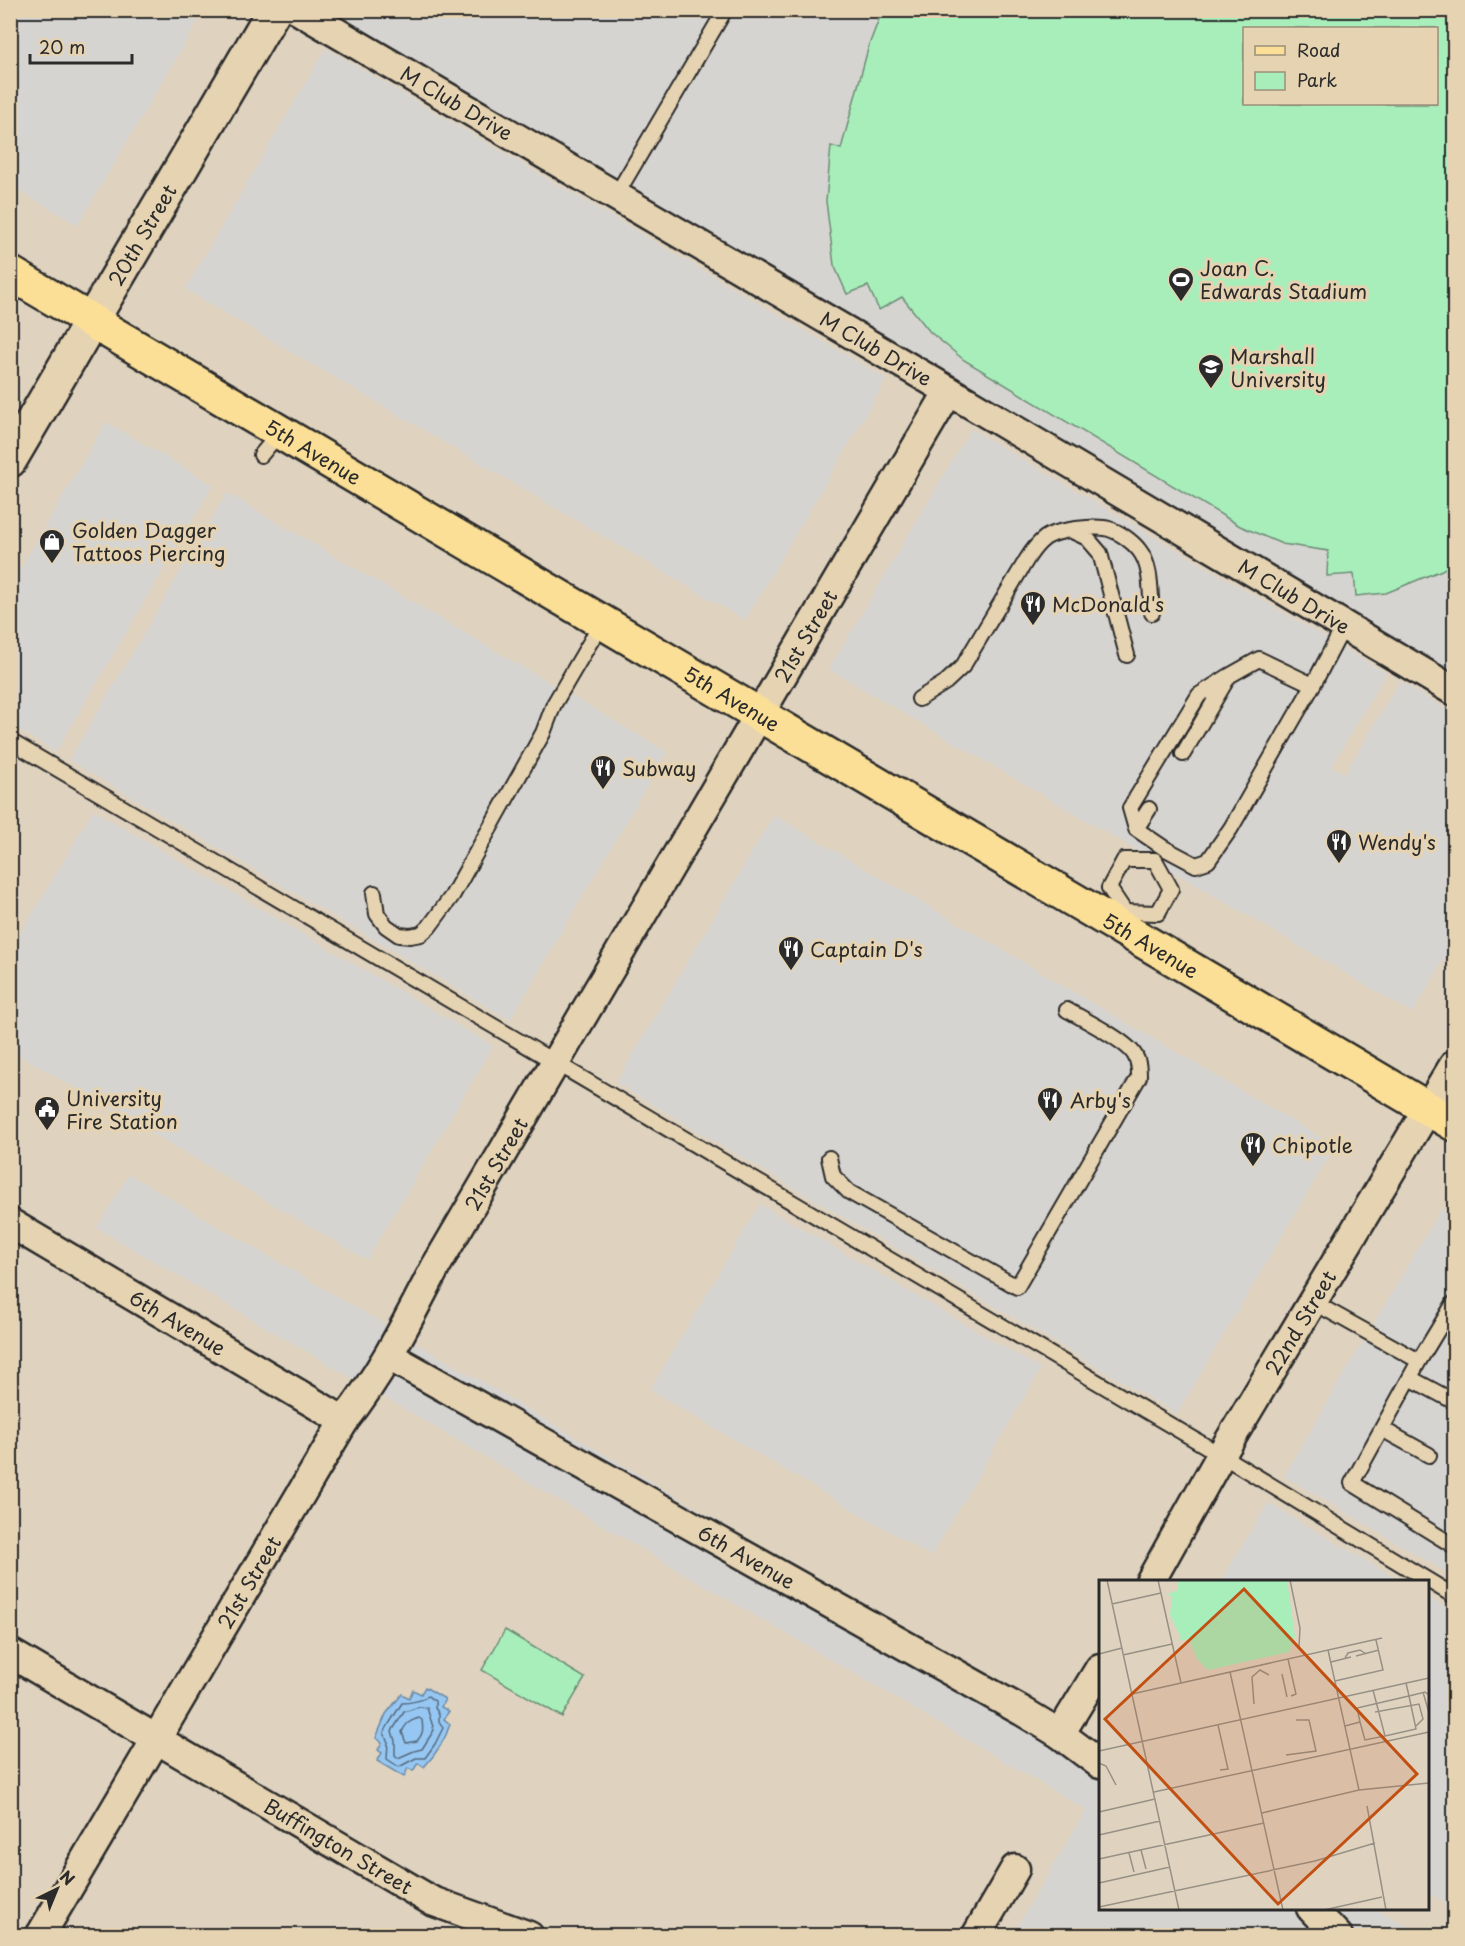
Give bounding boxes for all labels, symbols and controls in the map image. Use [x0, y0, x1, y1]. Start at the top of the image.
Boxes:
scale bar [30, 27, 132, 65]
legend [1243, 27, 1438, 105]
text: 20 m [39, 33, 85, 60]
text: Road [1297, 36, 1341, 63]
street label: M Club Drive [395, 58, 519, 148]
text: Park [1297, 66, 1337, 93]
street label: 20th Street [100, 178, 184, 291]
place label: Joan C. Edwards Stadium [1200, 253, 1367, 306]
sports icon: Joan C. Edwards Stadium [1166, 265, 1196, 303]
street label: M Club Drive [814, 304, 938, 393]
place label: Marshall University [1230, 341, 1326, 394]
school or university icon: Marshall University [1196, 352, 1226, 390]
street label: 5th Avenue [260, 412, 367, 492]
place label: Golden Dagger Tattoos Piercing [72, 515, 226, 568]
shop icon: Golden Dagger Tattoos Piercing [37, 527, 67, 565]
street label: M Club Drive [1233, 551, 1356, 641]
street label: 21st Street [766, 584, 845, 688]
restaurant icon: McDonald's [1018, 589, 1048, 627]
place label: McDonald's [1052, 589, 1164, 619]
street label: 5th Avenue [678, 658, 786, 739]
restaurant icon: Subway [588, 753, 618, 791]
place label: Subway [622, 753, 696, 783]
restaurant icon: Wendy's [1324, 827, 1354, 865]
place label: Wendy's [1358, 827, 1436, 857]
street label: 5th Avenue [1097, 905, 1204, 985]
restaurant icon: Captain D's [776, 934, 806, 972]
place label: Captain D's [810, 934, 923, 964]
place label: University Fire Station [66, 1083, 178, 1136]
restaurant icon: Arby's [1035, 1085, 1065, 1123]
place label: Arby's [1070, 1085, 1131, 1115]
public building icon: University Fire Station [32, 1094, 62, 1132]
street label: 21st Street [457, 1112, 535, 1216]
restaurant icon: Chipotle [1238, 1130, 1268, 1168]
place label: Chipotle [1272, 1130, 1353, 1160]
street label: 22nd Street [1257, 1264, 1343, 1380]
street label: 6th Avenue [124, 1282, 232, 1363]
street label: 6th Avenue [692, 1517, 801, 1596]
street label: 21st Street [210, 1530, 288, 1634]
inset map [1099, 1580, 1429, 1910]
street label: Buffington Street [259, 1791, 418, 1901]
north arrow [27, 1859, 87, 1919]
text: N [55, 1864, 81, 1890]

